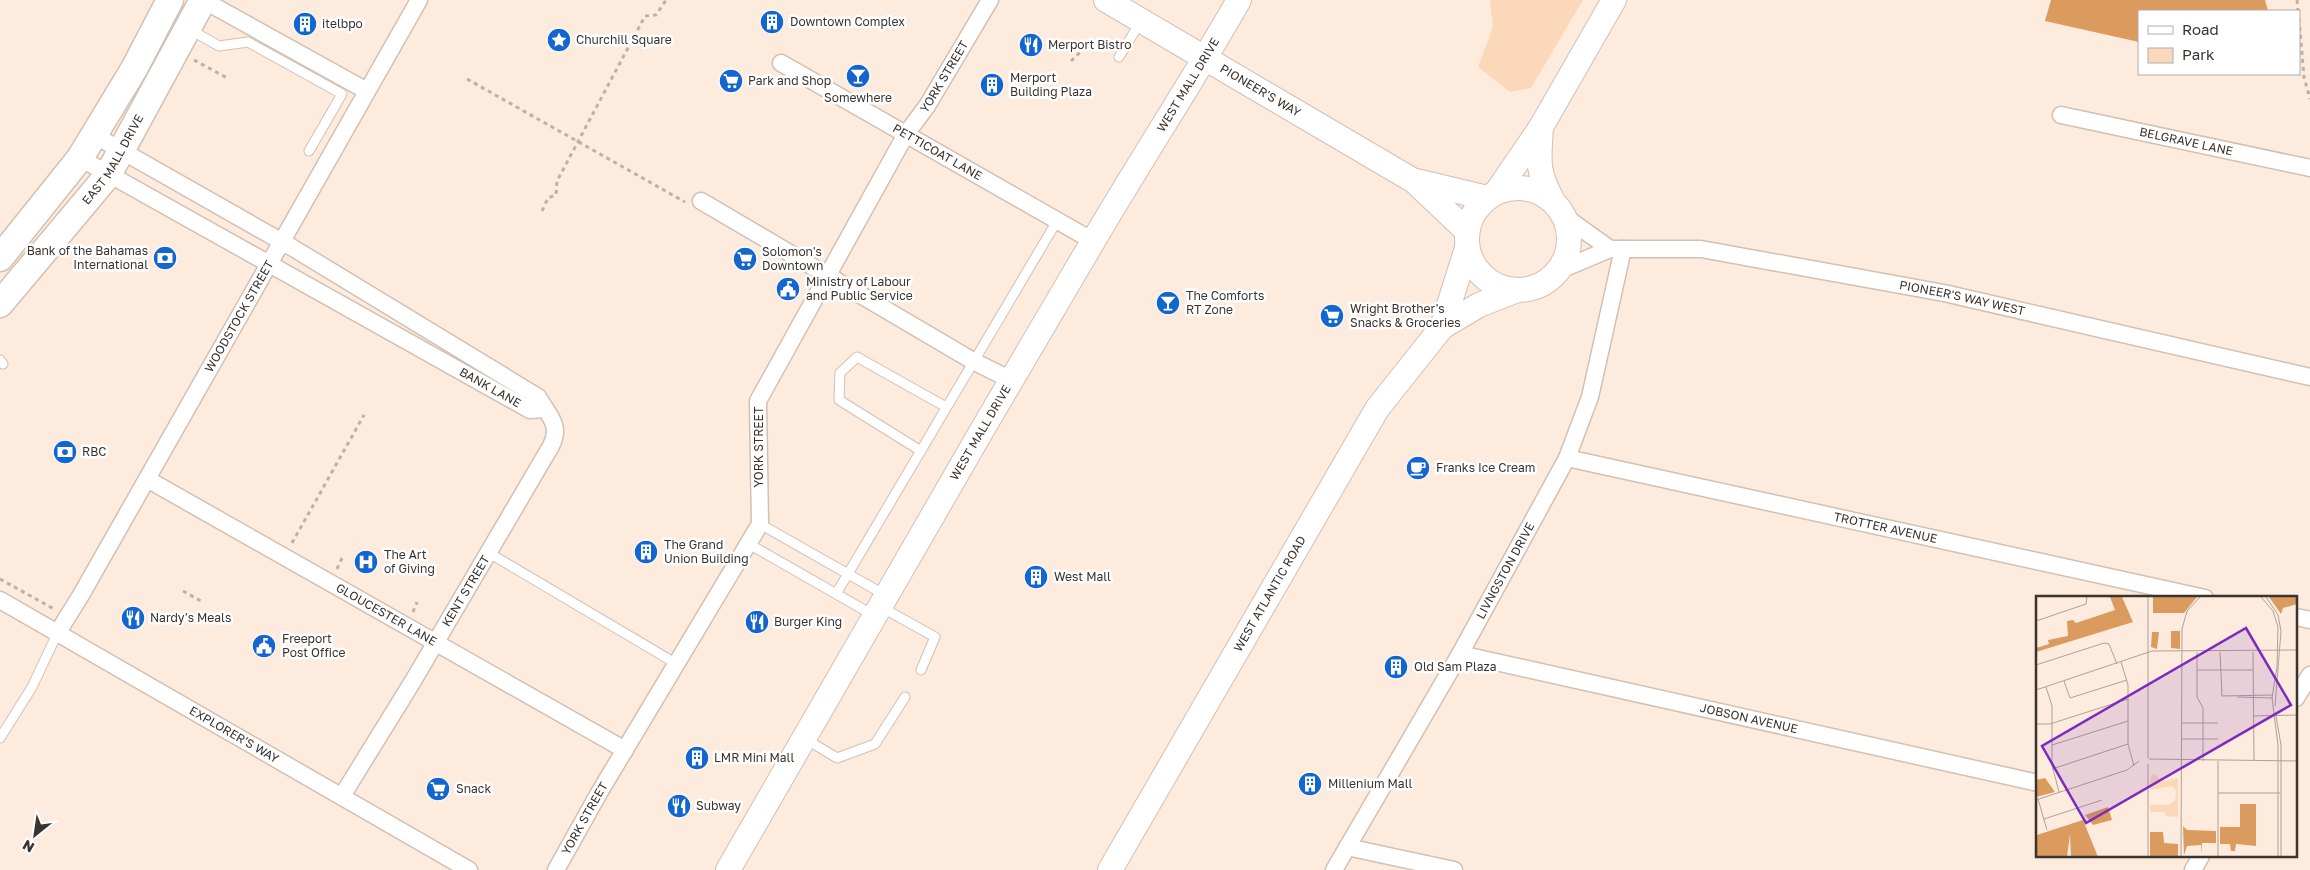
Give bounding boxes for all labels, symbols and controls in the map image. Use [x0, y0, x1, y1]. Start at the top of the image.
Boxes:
building icon: Downtown Complex [759, 9, 785, 35]
legend [2138, 10, 2300, 75]
building icon: itelbpo [292, 11, 318, 37]
place label: Downtown Complex [790, 14, 905, 29]
place label: itelbpo [322, 16, 363, 31]
text: Road [2182, 20, 2219, 38]
place icon: Churchill Square [546, 27, 572, 53]
place label: Churchill Square [576, 32, 672, 47]
restaurant icon: Merport Bistro [1018, 32, 1044, 58]
street label: WEST MALL DRIVE [1153, 35, 1222, 135]
street label: YORK STREET [917, 37, 971, 115]
place label: Merport Bistro [1048, 37, 1131, 52]
text: Park [2182, 45, 2215, 63]
street label: PIONEER'S WAY [1217, 61, 1304, 120]
bar icon: Somewhere [845, 63, 871, 89]
supermarket icon: Park and Shop [718, 68, 744, 94]
place label: Merport Building Plaza [1010, 70, 1092, 99]
building icon: Merport Building Plaza [979, 72, 1005, 98]
place label: Park and Shop [748, 73, 831, 88]
place label: Somewhere [824, 90, 892, 105]
street label: EAST MALL DRIVE [79, 112, 147, 207]
street label: PETTICOAT LANE [890, 120, 985, 183]
street label: BELGRAVE LANE [2138, 124, 2235, 158]
place label: Bank of the Bahamas International [27, 243, 148, 272]
place label: Solomon's Downtown [762, 244, 823, 273]
bank icon: Bank of the Bahamas International [152, 245, 178, 271]
supermarket icon: Solomon's Downtown [732, 246, 758, 272]
street label: WOODSTOCK STREET [201, 257, 277, 375]
place label: Ministry of Labour and Public Service [806, 274, 913, 303]
public building icon: Ministry of Labour and Public Service [775, 276, 801, 302]
street label: PIONEER'S WAY WEST [1898, 277, 2027, 318]
place label: The Comforts RT Zone [1186, 288, 1264, 317]
bar icon: The Comforts RT Zone [1155, 290, 1181, 316]
place label: Wright Brother's Snacks & Groceries [1350, 301, 1461, 330]
supermarket icon: Wright Brother's Snacks & Groceries [1319, 303, 1345, 329]
street label: BANK LANE [457, 364, 524, 410]
street label: WEST MALL DRIVE [946, 382, 1014, 483]
street label: YORK STREET [751, 406, 766, 488]
bank icon: RBC [52, 439, 78, 465]
place label: RBC [82, 444, 106, 459]
cafe icon: Franks Ice Cream [1405, 455, 1431, 481]
place label: Franks Ice Cream [1436, 460, 1535, 475]
street label: TROTTER AVENUE [1832, 509, 1939, 546]
street label: LIVNGSTON DRIVE [1473, 520, 1537, 621]
street label: WEST ATLANTIC ROAD [1230, 533, 1309, 654]
place label: The Grand Union Building [664, 537, 749, 566]
building icon: The Grand Union Building [633, 539, 659, 565]
place label: The Art of Giving [384, 547, 435, 576]
hospital icon: The Art of Giving [353, 549, 379, 575]
street label: KENT STREET [438, 552, 493, 629]
building icon: West Mall [1023, 564, 1049, 590]
place label: West Mall [1054, 569, 1111, 584]
street label: GLOUCESTER LANE [334, 580, 439, 649]
inset map [2036, 596, 2298, 858]
restaurant icon: Nardy's Meals [120, 605, 146, 631]
restaurant icon: Burger King [744, 609, 770, 635]
place label: Nardy's Meals [150, 610, 231, 625]
place label: Burger King [774, 614, 842, 629]
place label: Freeport Post Office [282, 631, 346, 660]
public building icon: Freeport Post Office [251, 633, 277, 659]
building icon: Old Sam Plaza [1383, 654, 1409, 680]
place label: Old Sam Plaza [1414, 659, 1496, 674]
street label: JOBSON AVENUE [1699, 700, 1799, 736]
street label: EXPLORER'S WAY [187, 703, 282, 766]
building icon: LMR Mini Mall [684, 745, 710, 771]
place label: LMR Mini Mall [714, 750, 794, 765]
building icon: Millenium Mall [1297, 771, 1323, 797]
supermarket icon: Snack [425, 776, 451, 802]
place label: Millenium Mall [1328, 776, 1412, 791]
street label: YORK STREET [558, 779, 611, 857]
place label: Snack [456, 781, 491, 796]
restaurant icon: Subway [666, 793, 692, 819]
place label: Subway [696, 798, 741, 813]
north arrow [10, 810, 60, 860]
text: N [19, 837, 37, 857]

